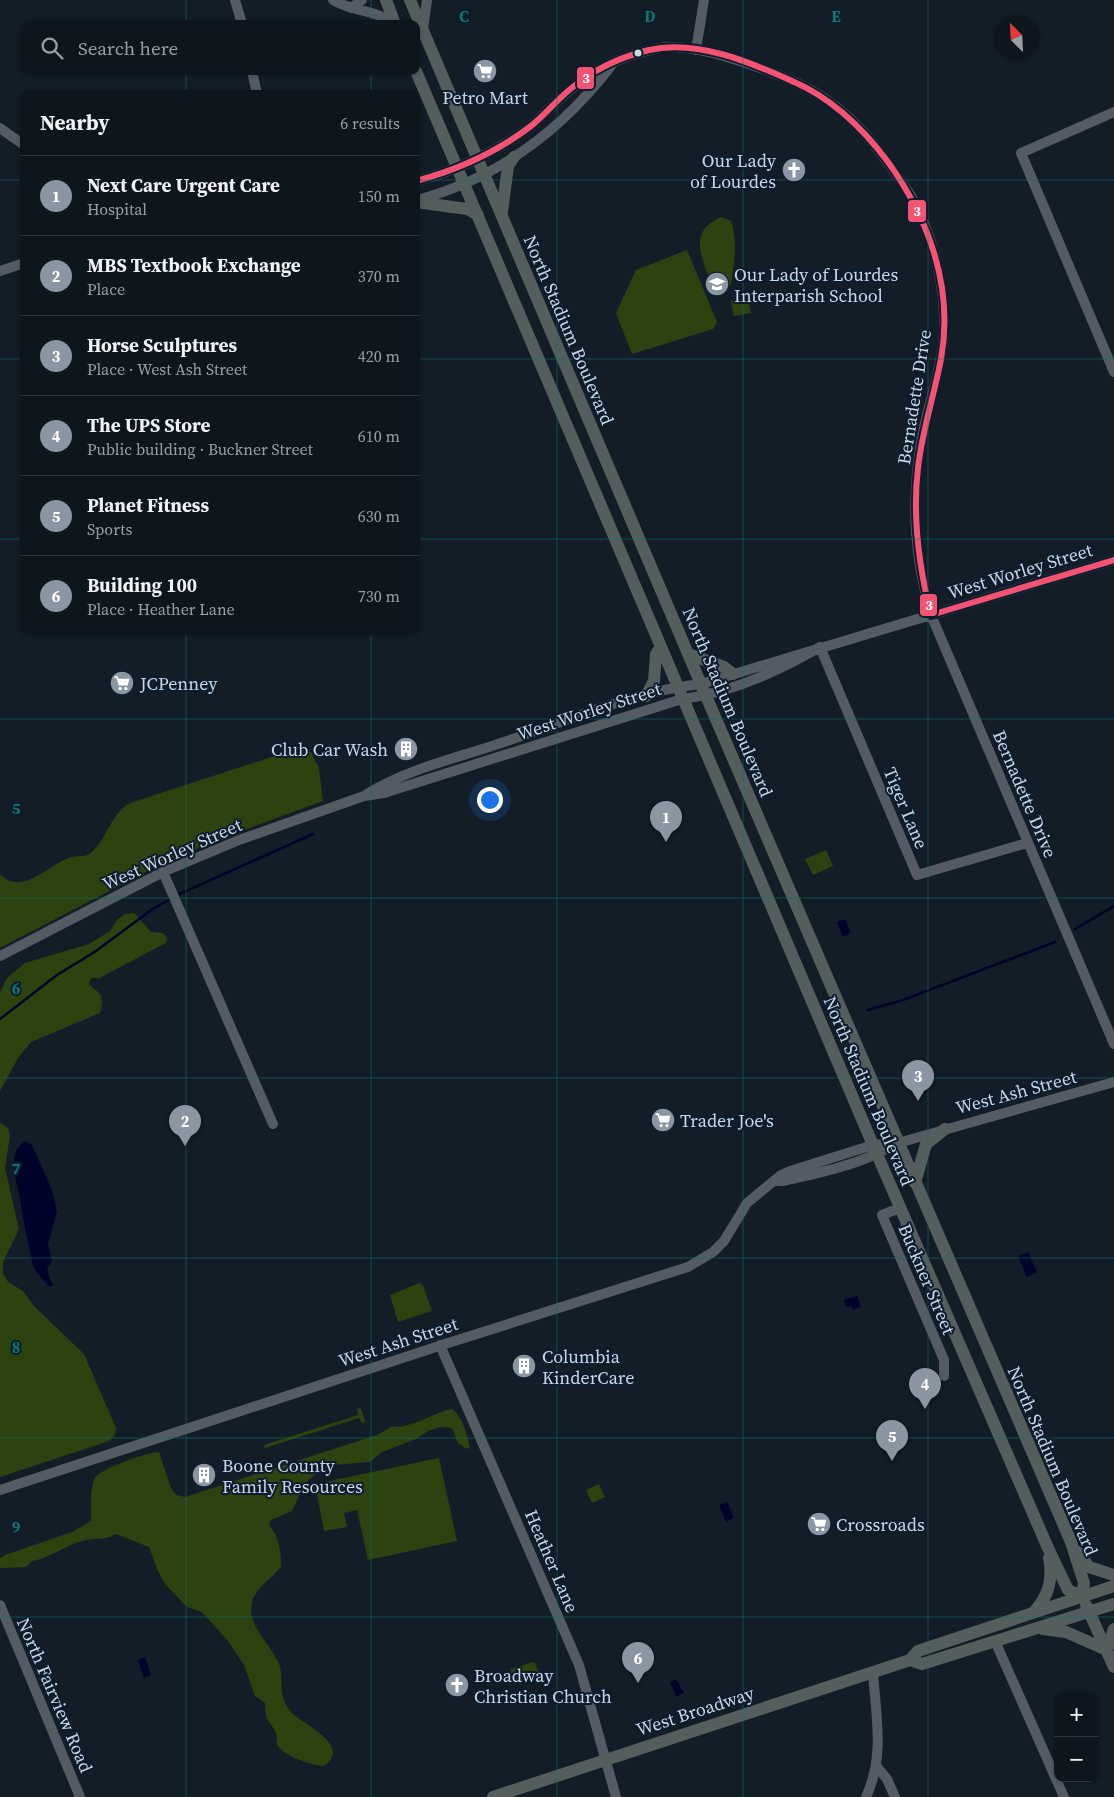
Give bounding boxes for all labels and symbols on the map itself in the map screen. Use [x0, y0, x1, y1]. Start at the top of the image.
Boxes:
text: C [459, 5, 469, 27]
text: D [644, 5, 656, 27]
text: E [831, 5, 841, 27]
north arrow [994, 15, 1039, 60]
unlabelled marker [633, 48, 643, 58]
supermarket icon: Petro Mart [472, 58, 498, 84]
line badge: 3 [576, 66, 595, 90]
text: 3 [582, 68, 590, 88]
place label: Petro Mart [442, 85, 528, 110]
place label: Our Lady of Lourdes [690, 148, 777, 194]
church icon: Our Lady of Lourdes [781, 157, 807, 183]
line badge: 3 [907, 199, 927, 223]
text: 3 [913, 201, 921, 221]
street label: North Stadium Boulevard [518, 231, 620, 429]
place label: Our Lady of Lourdes Interparish School [734, 262, 899, 308]
school or university icon: Our Lady of Lourdes Interparish School [704, 271, 730, 297]
street label: Bernadette Drive [891, 328, 937, 466]
street label: West Worley Street [945, 537, 1096, 605]
line badge: 3 [919, 593, 938, 617]
text: 3 [925, 595, 933, 615]
street label: North Stadium Boulevard [677, 603, 779, 801]
supermarket icon: JCPenney [109, 670, 135, 696]
place label: JCPenney [139, 671, 218, 696]
street label: West Worley Street [514, 676, 664, 746]
street label: Bernadette Drive [987, 726, 1063, 862]
building icon: Club Car Wash [393, 736, 419, 762]
place label: Club Car Wash [271, 737, 388, 762]
street label: Tiger Lane [878, 763, 934, 853]
your location [477, 787, 503, 813]
text: 5 [12, 797, 21, 819]
pin: 1 [650, 801, 682, 842]
street label: West Worley Street [98, 812, 246, 896]
text: 6 [12, 977, 21, 999]
street label: North Stadium Boulevard [818, 992, 920, 1190]
pin: 3 [902, 1060, 934, 1101]
street label: West Ash Street [953, 1064, 1079, 1120]
pin: 2 [169, 1105, 201, 1146]
supermarket icon: Trader Joe's [650, 1107, 676, 1133]
place label: Trader Joe's [680, 1108, 774, 1133]
text: 7 [12, 1157, 21, 1179]
street label: Buckner Street [892, 1220, 962, 1338]
street label: West Ash Street [335, 1311, 461, 1373]
text: 8 [12, 1336, 20, 1358]
place label: Columbia KinderCare [542, 1344, 634, 1390]
building icon: Columbia KinderCare [511, 1353, 537, 1379]
street label: North Stadium Boulevard [1002, 1362, 1104, 1560]
pin: 4 [909, 1368, 941, 1409]
pin: 5 [876, 1420, 908, 1461]
place label: Boone County Family Resources [222, 1453, 363, 1499]
building icon: Boone County Family Resources [191, 1462, 217, 1488]
street label: Heather Lane [519, 1506, 585, 1616]
supermarket icon: Crossroads [806, 1511, 832, 1537]
place label: Crossroads [836, 1512, 925, 1537]
text: 9 [12, 1516, 21, 1538]
street label: North Fairview Road [11, 1614, 99, 1776]
pin: 6 [622, 1642, 654, 1683]
place label: Broadway Christian Church [474, 1663, 612, 1709]
church icon: Broadway Christian Church [444, 1672, 470, 1698]
street label: West Broadway [633, 1680, 758, 1742]

